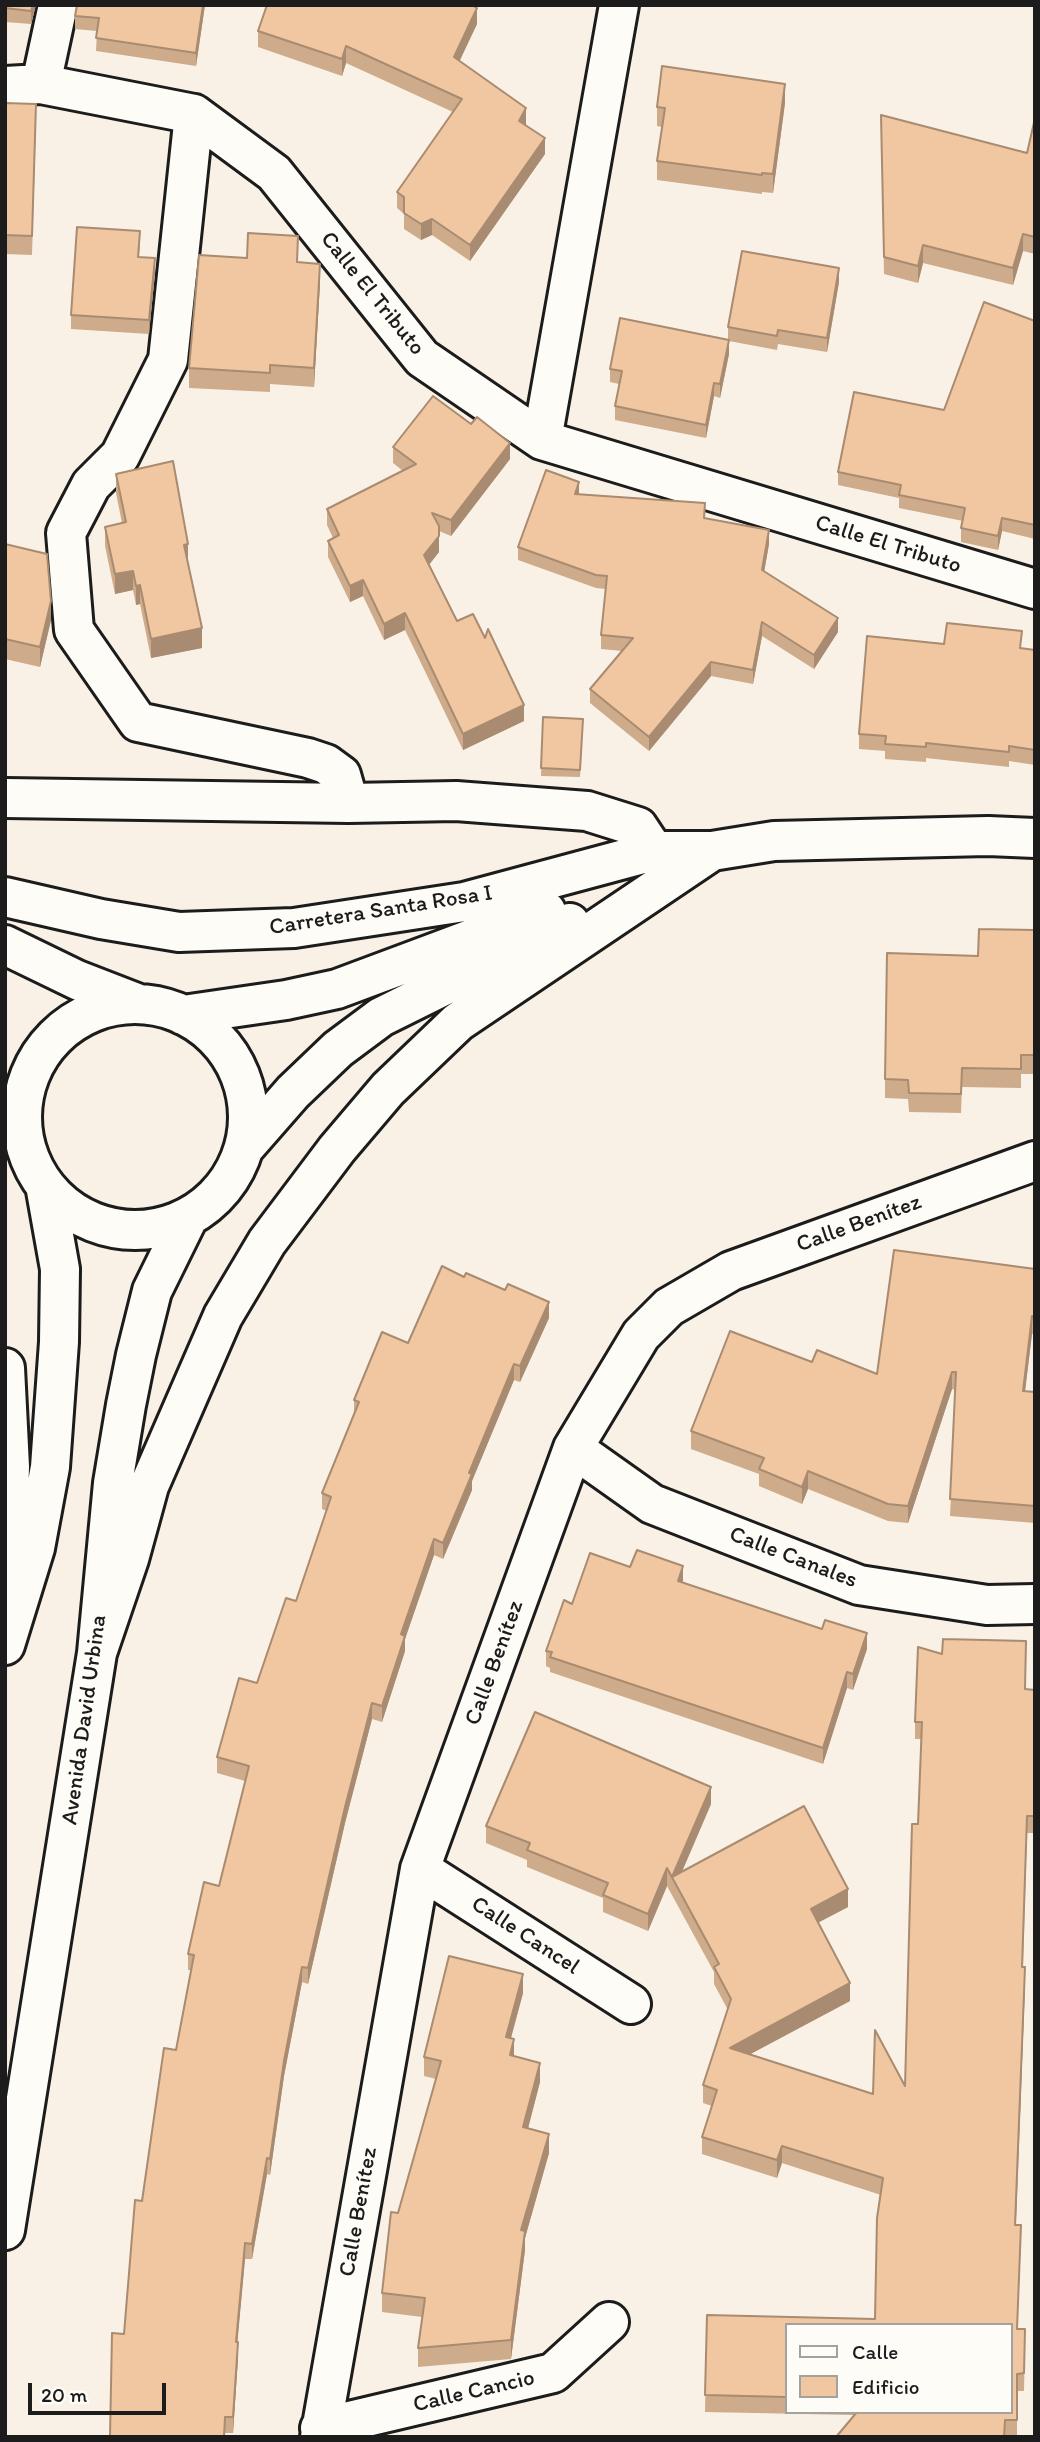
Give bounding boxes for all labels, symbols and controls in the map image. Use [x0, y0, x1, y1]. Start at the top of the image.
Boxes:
street label: Calle El Tributo [314, 226, 430, 362]
street label: Calle El Tributo [812, 510, 964, 580]
street label: Carretera Santa Rosa I [268, 880, 494, 942]
street label: Calle Benítez [793, 1189, 925, 1259]
street label: Calle Canales [725, 1521, 861, 1595]
street label: Calle Benítez [460, 1597, 530, 1729]
street label: Avenida David Urbina [57, 1613, 113, 1827]
street label: Calle Cancel [466, 1891, 584, 1981]
street label: Calle Benítez [334, 2145, 384, 2279]
legend [785, 2323, 1012, 2414]
text: Calle [852, 2339, 898, 2364]
street label: Calle Cancio [411, 2365, 537, 2419]
scale bar [32, 2368, 170, 2412]
text: Edificio [852, 2374, 920, 2399]
text: 20 m [41, 2382, 87, 2407]

